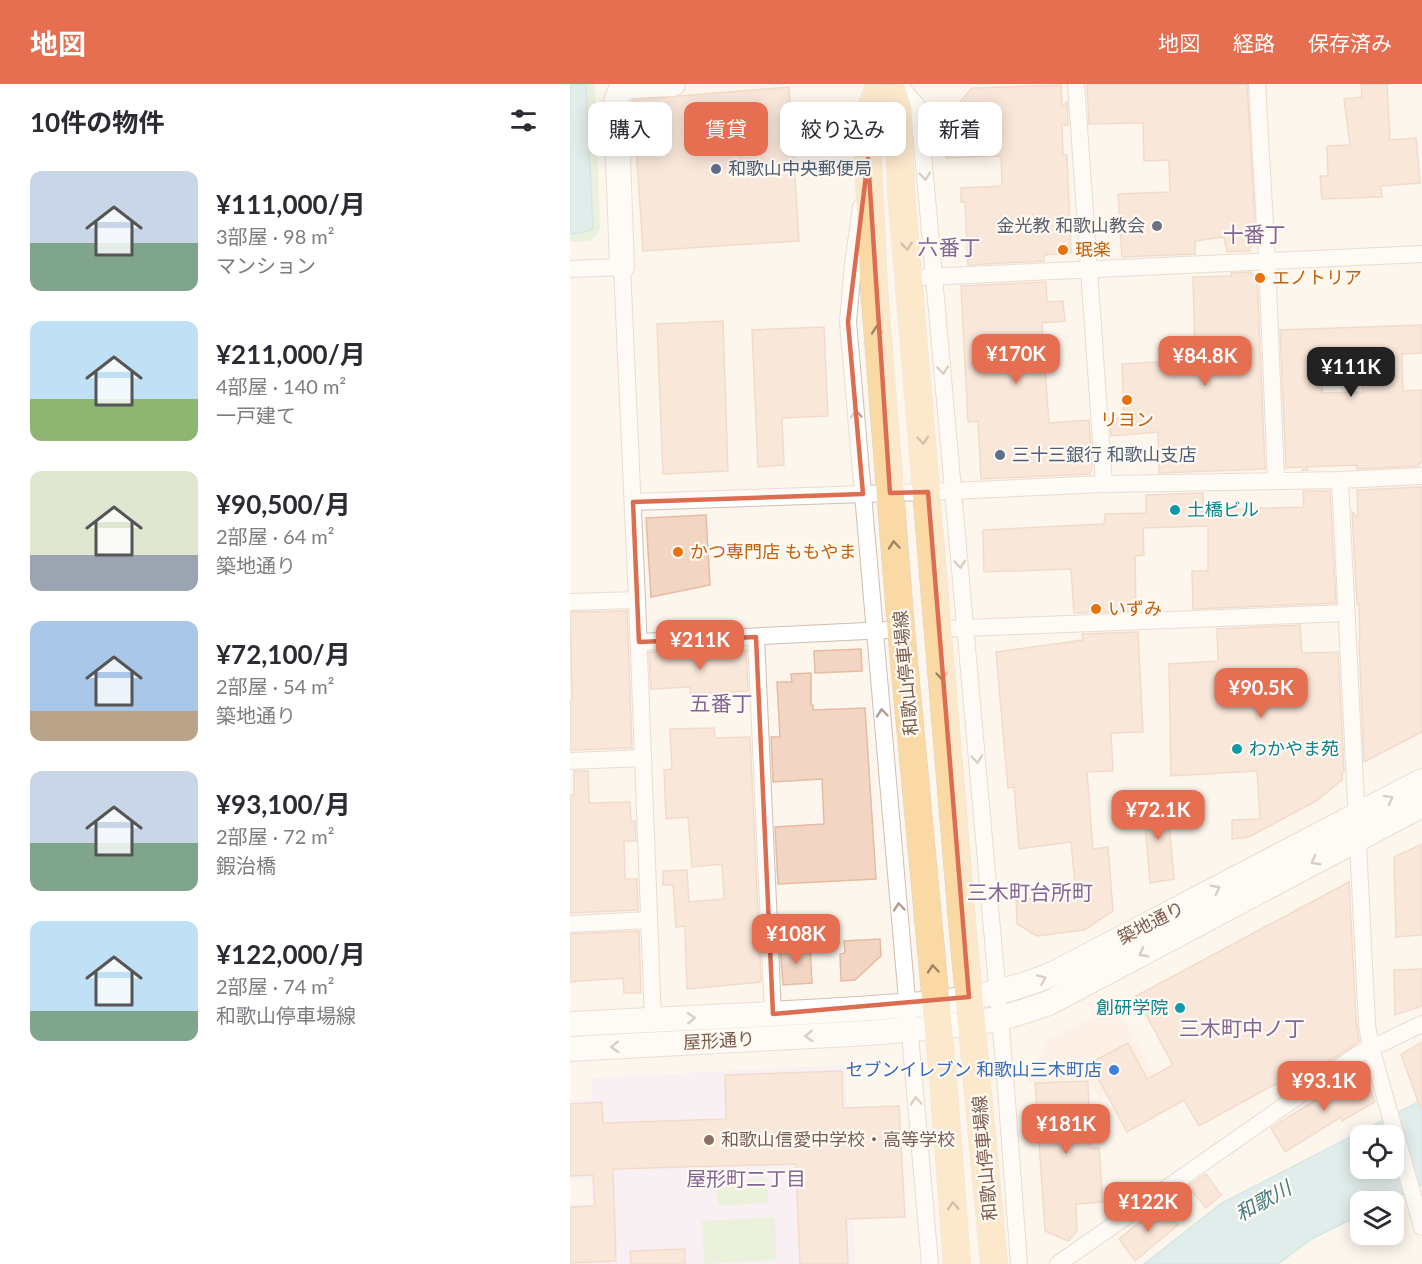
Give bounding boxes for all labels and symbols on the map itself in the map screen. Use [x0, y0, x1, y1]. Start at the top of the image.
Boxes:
place label: 和歌山中央郵便局 [728, 157, 872, 179]
marker: 和歌山中央郵便局 [709, 162, 723, 176]
one-way arrow [919, 171, 932, 180]
place label: 金光教 和歌山教会 [996, 214, 1145, 236]
marker: 金光教 和歌山教会 [1150, 219, 1164, 233]
district label: 十番丁 [1223, 221, 1286, 246]
district label: 六番丁 [918, 234, 981, 259]
place label: 珉楽 [1075, 238, 1111, 260]
one-way arrow [900, 241, 913, 250]
marker: 珉楽 [1056, 243, 1070, 257]
place label: エノトリア [1272, 266, 1362, 288]
marker: エノトリア [1253, 271, 1267, 285]
one-way arrow [871, 325, 884, 334]
pin: ¥170K [974, 334, 1058, 385]
pin: ¥84.8K [1156, 336, 1254, 387]
pin: ¥111K [1309, 347, 1393, 398]
one-way arrow [936, 366, 949, 375]
marker: リヨン [1120, 393, 1134, 407]
place label: リヨン [1100, 408, 1154, 430]
one-way arrow [850, 409, 863, 418]
one-way arrow [916, 436, 929, 445]
place label: 三十三銀行 和歌山支店 [1012, 443, 1197, 465]
marker: 三十三銀行 和歌山支店 [993, 448, 1007, 462]
place label: 土橋ビル [1187, 498, 1259, 520]
marker: 土橋ビル [1168, 503, 1182, 517]
place label: かつ専門店 ももやま [690, 540, 857, 562]
one-way arrow [888, 541, 901, 550]
marker: かつ専門店 ももやま [671, 545, 685, 559]
one-way arrow [953, 560, 966, 569]
place label: いずみ [1108, 597, 1162, 619]
marker: いずみ [1089, 602, 1103, 616]
street label: 和歌山停車場線 [889, 609, 921, 737]
pin: ¥211K [658, 620, 742, 671]
pin: ¥90.5K [1212, 668, 1310, 719]
one-way arrow [936, 672, 949, 681]
district label: 五番丁 [690, 690, 753, 715]
one-way arrow [876, 708, 889, 717]
place label: わかやま苑 [1249, 737, 1339, 759]
marker: わかやま苑 [1230, 742, 1244, 756]
one-way arrow [970, 754, 983, 763]
pin: ¥72.1K [1109, 790, 1207, 841]
one-way arrow [1382, 795, 1393, 806]
one-way arrow [1310, 854, 1321, 865]
district label: 三木町台所町 [967, 879, 1093, 904]
one-way arrow [1210, 885, 1221, 897]
street label: 築地通り [1113, 896, 1188, 948]
one-way arrow [893, 902, 906, 911]
pin: ¥108K [754, 914, 838, 965]
one-way arrow [1138, 946, 1149, 957]
one-way arrow [927, 965, 940, 974]
one-way arrow [1036, 974, 1047, 986]
place label: 創研学院 [1096, 996, 1168, 1018]
marker: 創研学院 [1173, 1001, 1187, 1015]
one-way arrow [687, 1011, 696, 1024]
district label: 三木町中ノ丁 [1179, 1015, 1305, 1040]
street label: 屋形通り [682, 1027, 755, 1053]
one-way arrow [805, 1030, 814, 1043]
one-way arrow [610, 1040, 619, 1053]
place label: セブンイレブン 和歌山三木町店 [845, 1058, 1102, 1080]
pin: ¥93.1K [1275, 1061, 1373, 1112]
marker: セブンイレブン 和歌山三木町店 [1107, 1063, 1121, 1077]
street label: 和歌山停車場線 [968, 1094, 1000, 1222]
one-way arrow [910, 1097, 923, 1106]
pin: ¥181K [1024, 1104, 1108, 1155]
place label: 和歌山信愛中学校・高等学校 [721, 1128, 955, 1150]
marker: 和歌山信愛中学校・高等学校 [702, 1133, 716, 1147]
district label: 屋形町二丁目 [686, 1166, 806, 1190]
water label: 和歌川 [1230, 1174, 1296, 1225]
pin: ¥122K [1106, 1182, 1190, 1233]
one-way arrow [946, 1201, 959, 1210]

